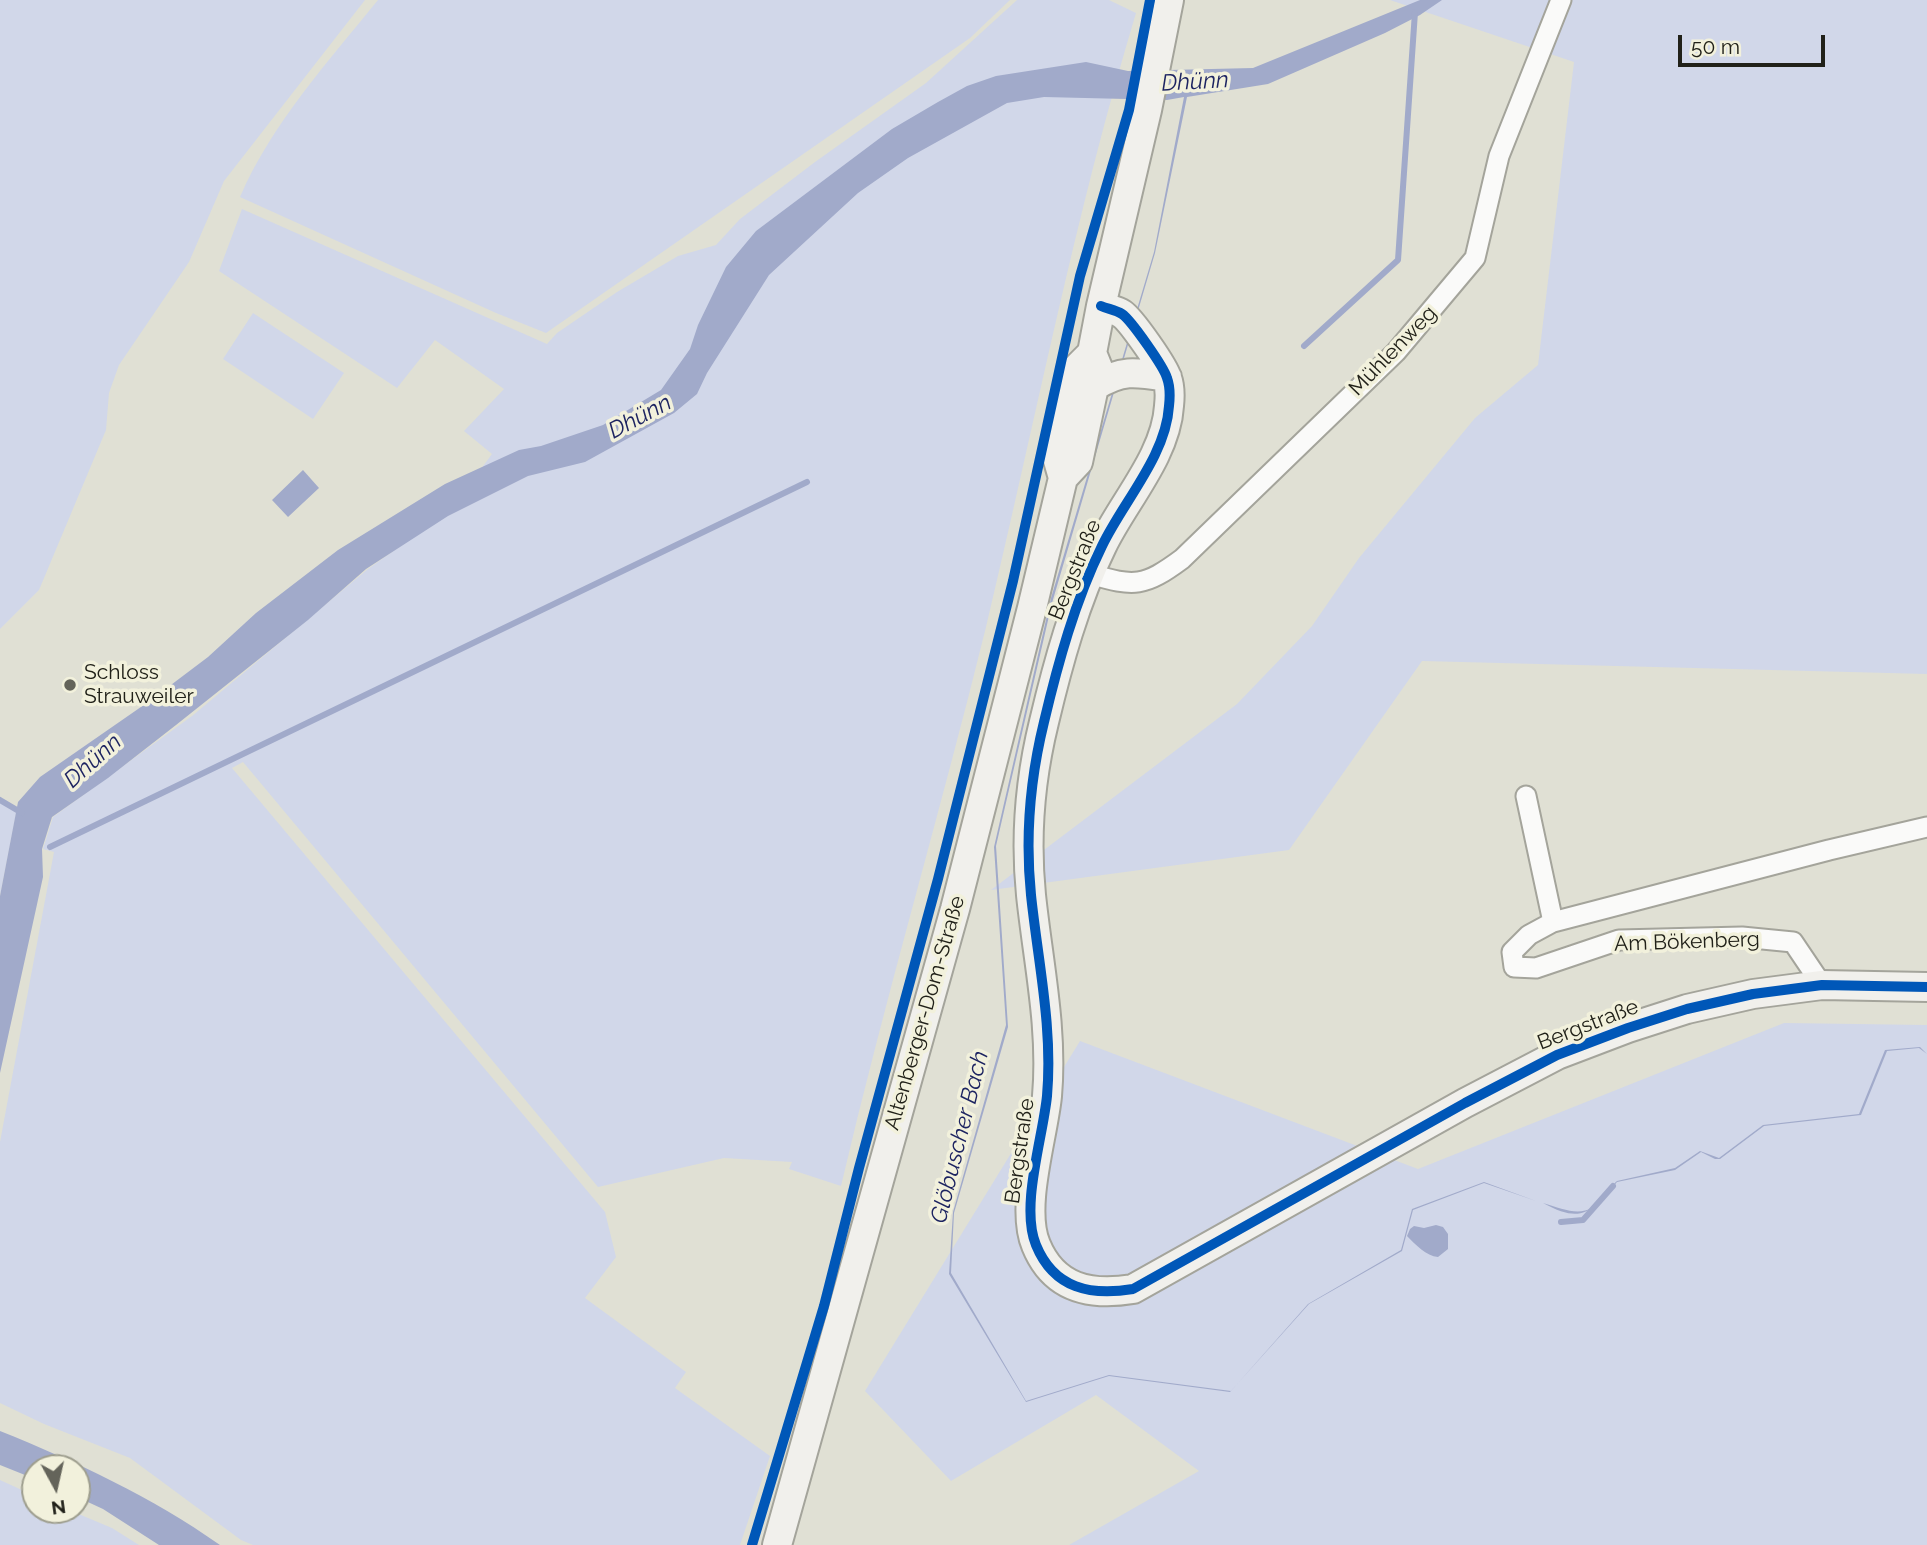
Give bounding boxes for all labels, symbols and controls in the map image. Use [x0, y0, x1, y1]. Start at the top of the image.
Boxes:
scale bar [1682, 21, 1829, 65]
text: 50 m [1691, 34, 1740, 59]
water label: Dhünn [1161, 66, 1229, 98]
street label: Mühlenweg [1344, 301, 1442, 401]
water label: Dhünn [604, 389, 676, 445]
street label: Bergstraße [1043, 516, 1107, 624]
place label: Schloss Strauweiler [84, 660, 194, 710]
marker: Schloss Strauweiler [62, 677, 78, 693]
water label: Dhünn [59, 728, 127, 794]
street label: Altenberger-Dom-Straße [879, 893, 971, 1133]
street label: Am Bökenberg [1614, 927, 1760, 957]
street label: Bergstraße [1534, 994, 1642, 1056]
water label: Glöbuscher Bach [925, 1048, 995, 1226]
street label: Bergstraße [1000, 1097, 1040, 1205]
north arrow [21, 1454, 91, 1524]
text: N [50, 1496, 67, 1520]

